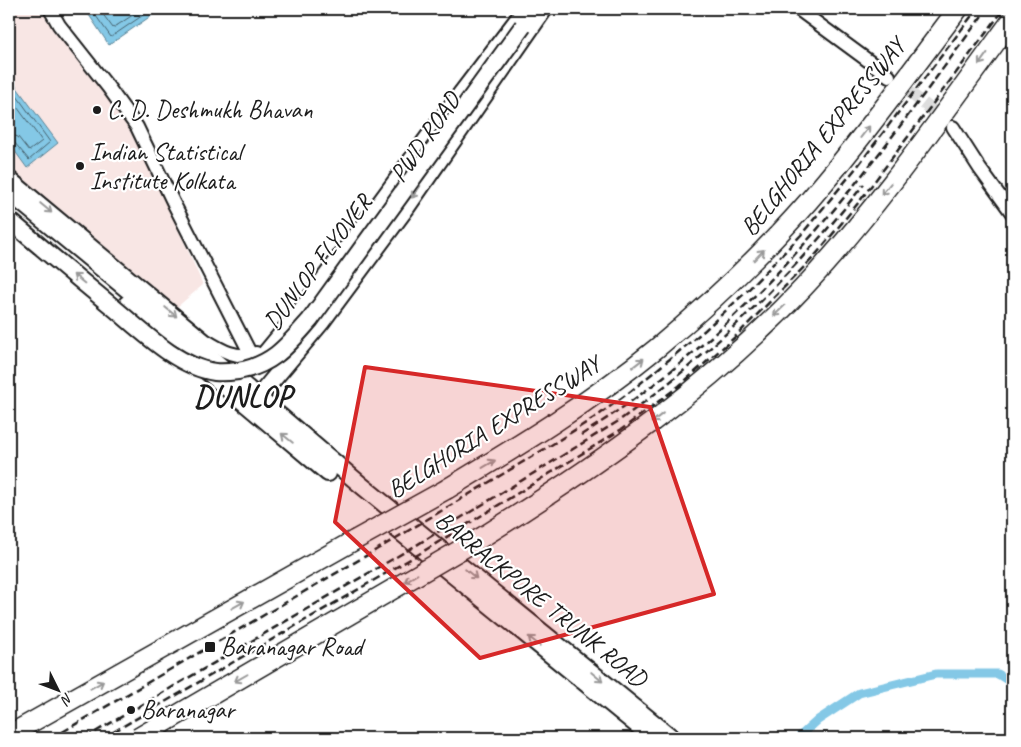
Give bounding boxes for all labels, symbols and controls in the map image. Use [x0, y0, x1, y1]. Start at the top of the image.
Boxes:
street label: BELGHORIA EXPRESSWAY [733, 29, 915, 242]
one-way arrow [978, 52, 989, 65]
street label: PWD ROAD [382, 85, 468, 188]
place label: C. D. Deshmukh Bhavan [107, 94, 313, 126]
marker: C. D. Deshmukh Bhavan [91, 104, 103, 116]
one-way arrow [859, 126, 870, 139]
place label: Indian Statistical Institute Kolkata [90, 136, 246, 197]
marker: Indian Statistical Institute Kolkata [74, 160, 86, 172]
one-way arrow [881, 182, 891, 196]
one-way arrow [411, 185, 421, 199]
street label: DUNLOP FLYOVER [257, 187, 380, 336]
one-way arrow [40, 203, 53, 214]
one-way arrow [752, 249, 764, 261]
one-way arrow [73, 273, 86, 284]
one-way arrow [773, 305, 785, 317]
one-way arrow [165, 306, 178, 318]
street label: BELGHORIA EXPRESSWAY [381, 347, 609, 506]
one-way arrow [631, 358, 644, 369]
district label: DUNLOP [194, 377, 296, 415]
one-way arrow [650, 413, 664, 423]
one-way arrow [280, 433, 293, 444]
one-way arrow [481, 458, 495, 468]
street label: BARRACKPORE TRUNK ROAD [429, 504, 655, 696]
one-way arrow [464, 569, 477, 580]
one-way arrow [405, 574, 419, 584]
one-way arrow [231, 600, 245, 610]
place label: Baranagar Road [221, 631, 367, 663]
one-way arrow [528, 636, 541, 647]
marker: Baranagar Road [203, 640, 217, 654]
north arrow [32, 664, 82, 714]
one-way arrow [590, 671, 603, 682]
one-way arrow [234, 674, 249, 683]
one-way arrow [89, 679, 103, 689]
text: N [57, 689, 77, 709]
place label: Baranagar [141, 694, 237, 726]
marker: Baranagar [125, 704, 137, 716]

